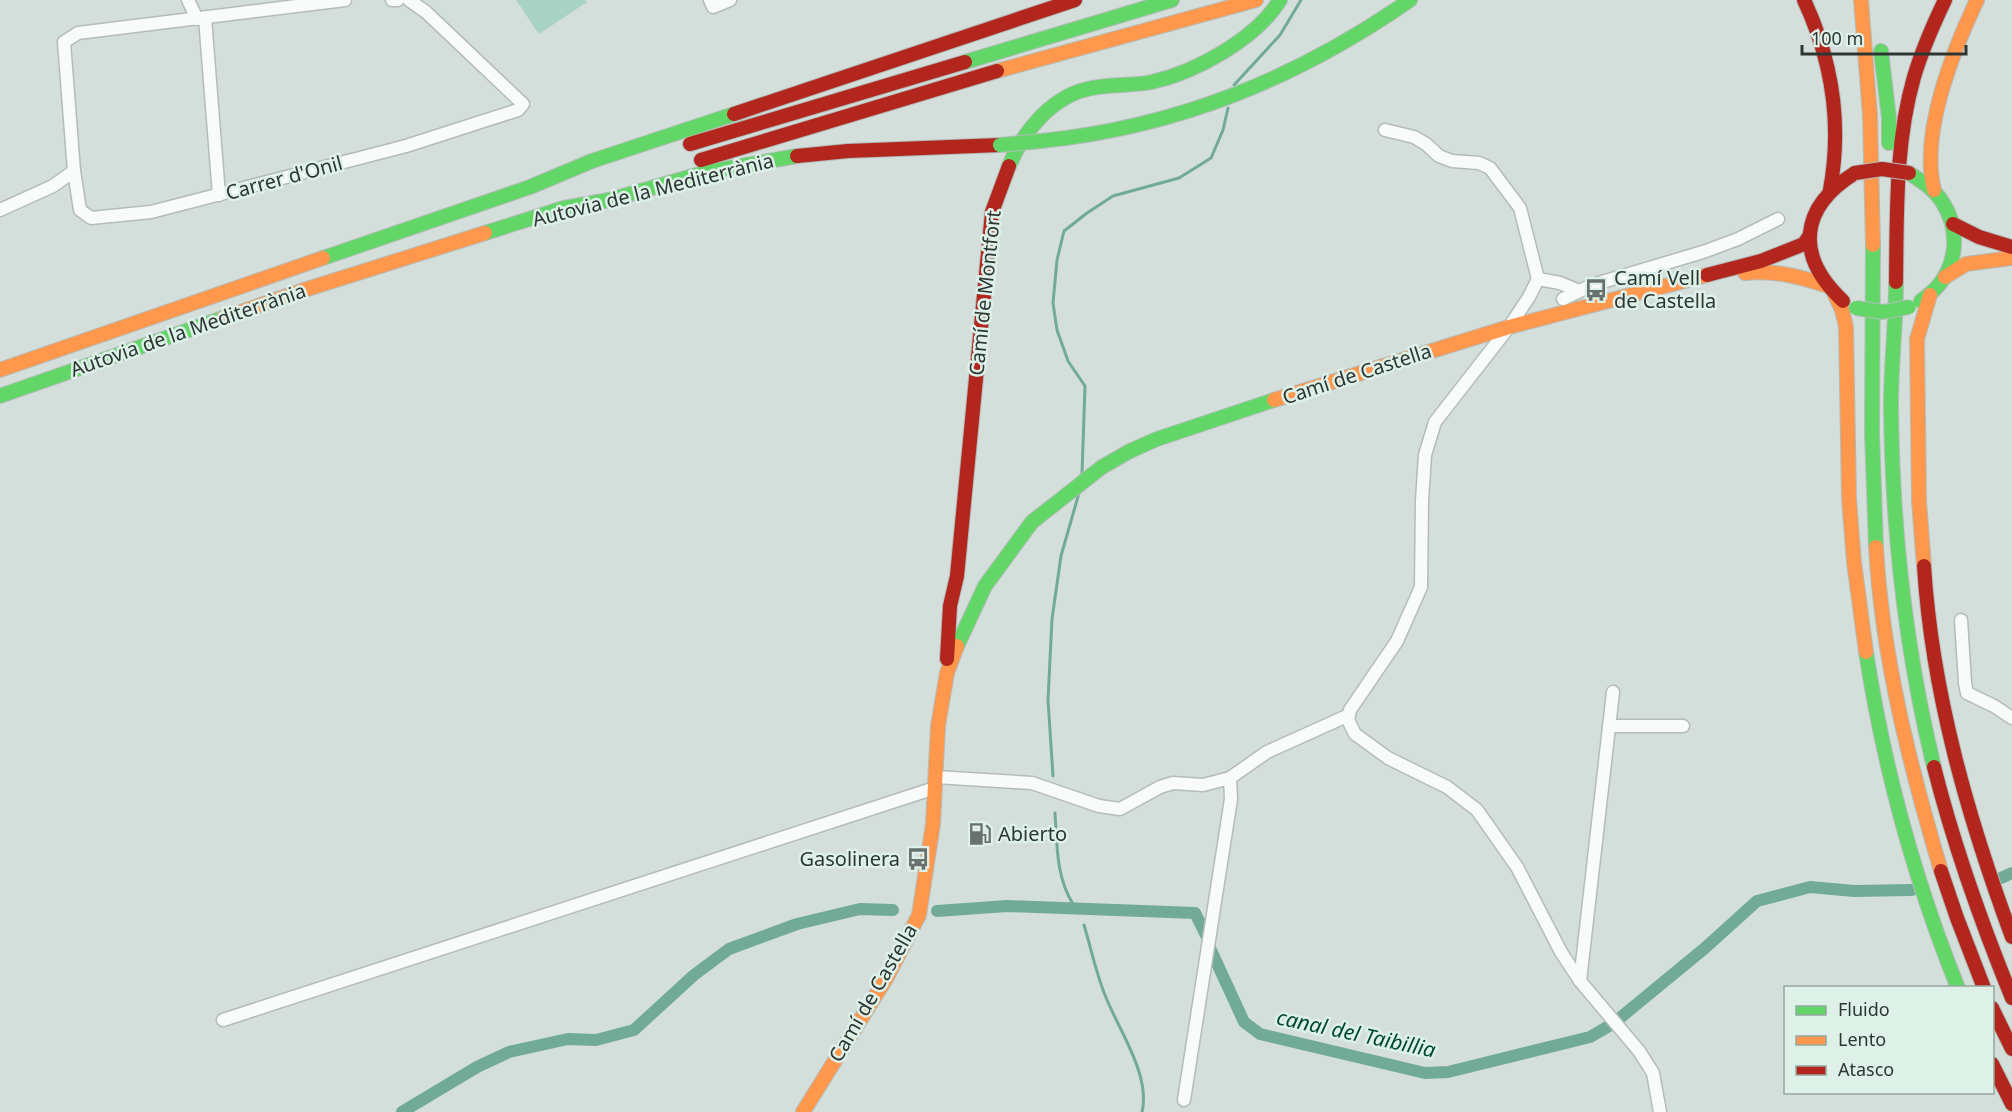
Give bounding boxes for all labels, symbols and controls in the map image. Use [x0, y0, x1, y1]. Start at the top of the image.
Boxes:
scale bar [1802, 18, 1966, 56]
text: 100 m [1811, 26, 1863, 50]
street label: Autovia de la Mediterrània [529, 146, 776, 233]
street label: Carrer d'Onil [223, 149, 345, 206]
street label: Camí de Montfort [962, 209, 1007, 377]
place label: Camí Vell de Castella [1614, 264, 1716, 314]
street label: Autovia de la Mediterrània [66, 276, 309, 383]
bus stop icon: Camí Vell de Castella [1583, 277, 1609, 303]
street label: Camí de Castella [1279, 337, 1435, 410]
place label: Abierto [998, 820, 1067, 847]
fuel station icon: Abierto [967, 821, 993, 847]
place label: Gasolinera [800, 845, 900, 872]
bus stop icon: Gasolinera [905, 846, 931, 872]
street label: Camí de Castella [822, 919, 923, 1067]
legend [1784, 986, 1994, 1094]
text: Fluido [1838, 997, 1890, 1021]
water label: canal del Taibillia [1274, 1002, 1438, 1064]
text: Lento [1838, 1027, 1886, 1051]
text: Atasco [1838, 1057, 1894, 1081]

